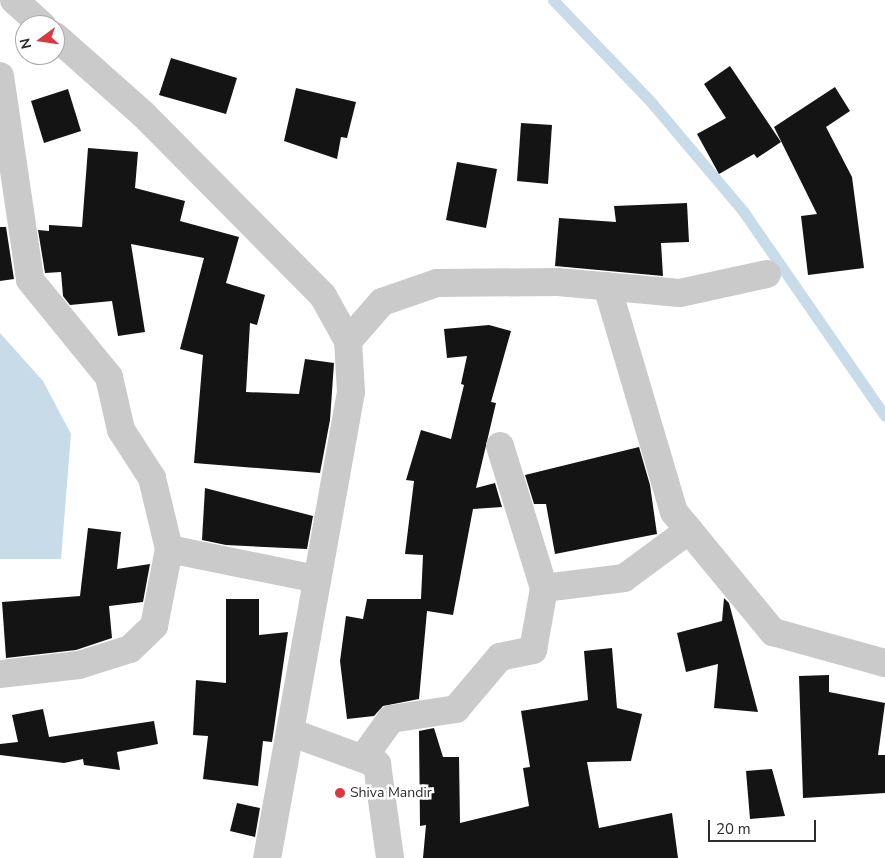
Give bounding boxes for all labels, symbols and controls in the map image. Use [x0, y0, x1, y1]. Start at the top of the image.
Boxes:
north arrow [15, 15, 65, 65]
text: N [15, 36, 36, 51]
place label: Shiva Mandir [350, 785, 432, 801]
marker: Shiva Mandir [334, 787, 346, 799]
scale bar [710, 810, 818, 842]
text: 20 m [716, 819, 751, 839]

